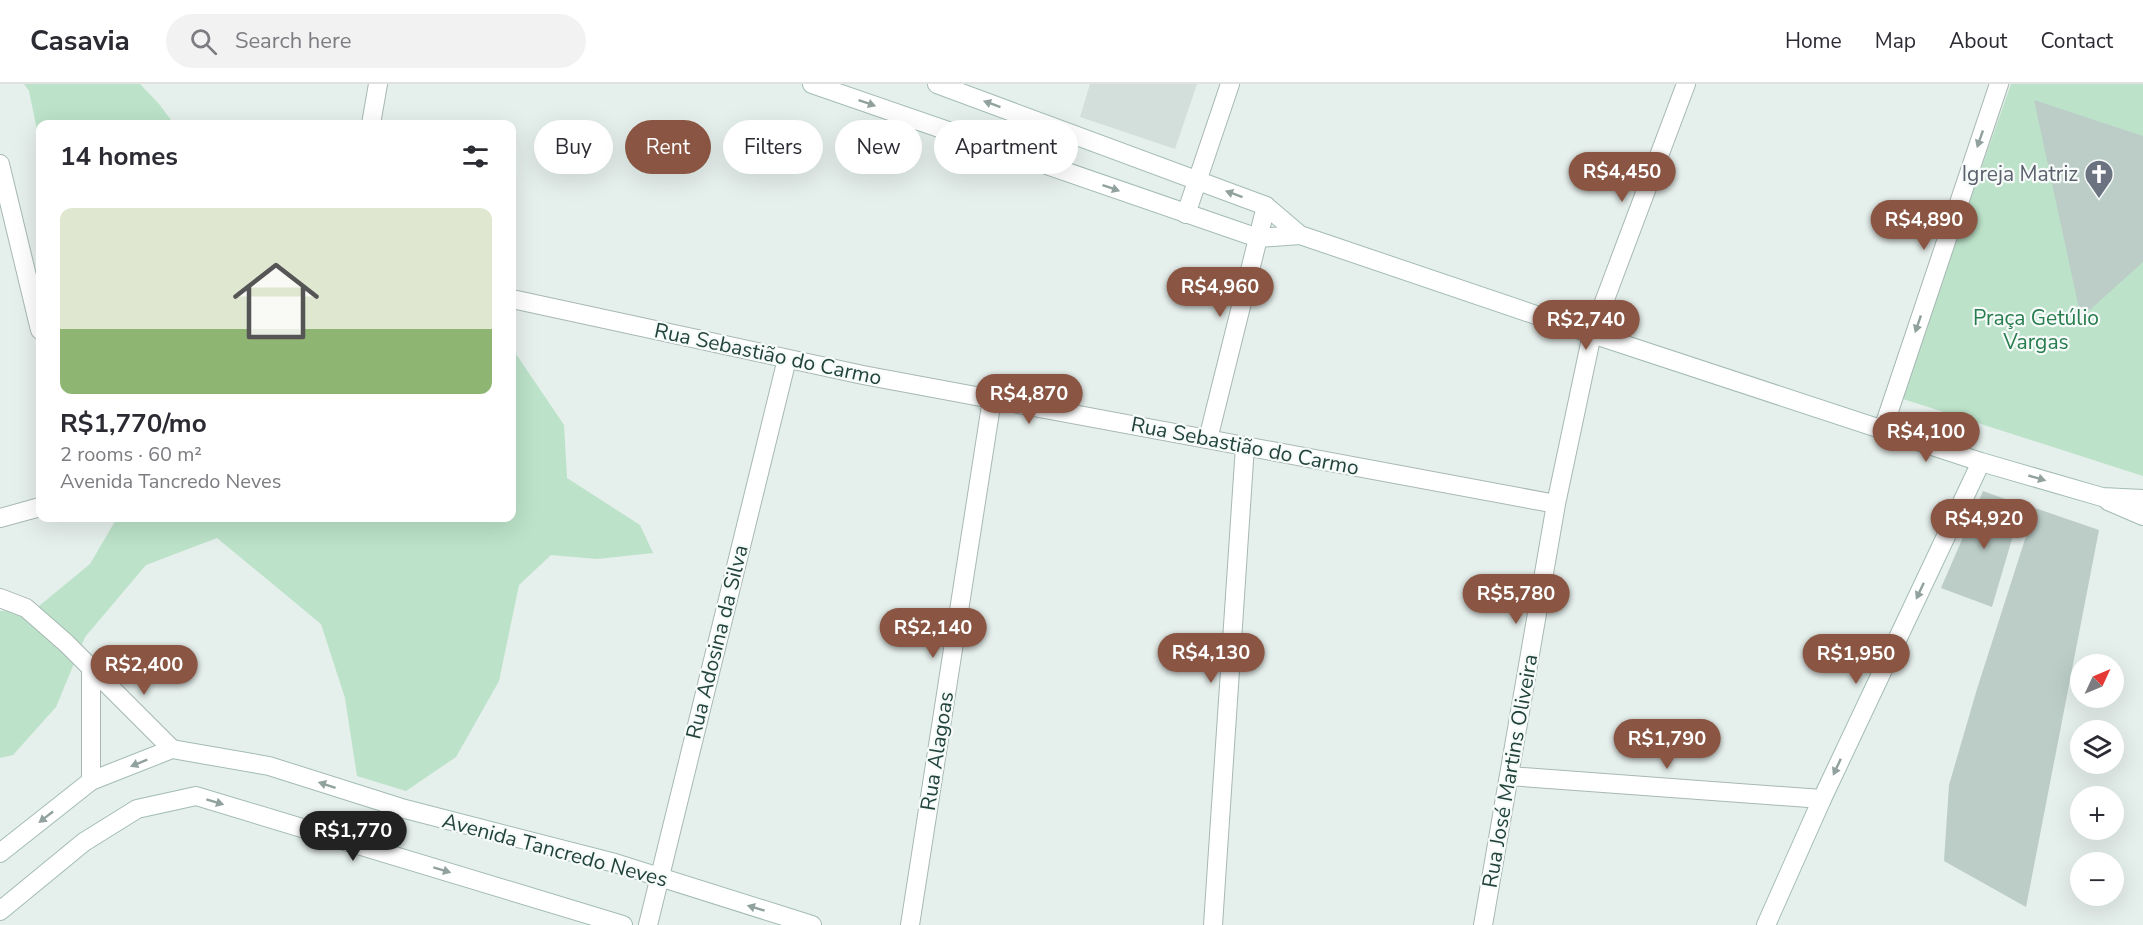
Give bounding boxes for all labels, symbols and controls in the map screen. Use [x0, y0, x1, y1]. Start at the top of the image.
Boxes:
search box [166, 14, 586, 68]
text: Casavia [30, 22, 130, 60]
icon: search [187, 25, 220, 58]
text: Search here [235, 26, 352, 56]
text: Home [1785, 27, 1842, 55]
text: Map [1875, 27, 1916, 55]
text: About [1949, 27, 2007, 55]
text: Contact [2040, 27, 2113, 55]
one-way arrow [858, 99, 876, 109]
one-way arrow [983, 99, 1001, 109]
chip: Buy [534, 120, 613, 174]
chip: Rent [625, 120, 711, 174]
chip: Filters [723, 120, 823, 174]
chip: New [835, 120, 922, 174]
chip: Apartment [934, 120, 1078, 174]
one-way arrow [1975, 130, 1984, 148]
text: 14 homes [60, 139, 178, 174]
icon: filters [459, 140, 492, 173]
pin: R$4,450 [1567, 152, 1677, 203]
text: R$4,450 [1583, 158, 1661, 185]
church icon: Igreja Matriz [2083, 158, 2115, 200]
place label: Igreja Matriz [1962, 160, 2078, 188]
one-way arrow [1102, 184, 1120, 194]
one-way arrow [1225, 188, 1243, 198]
pin: R$4,890 [1869, 200, 1979, 251]
text: R$4,890 [1885, 206, 1963, 233]
icon: home [222, 247, 330, 355]
pin: R$4,960 [1165, 267, 1275, 318]
text: R$4,960 [1181, 273, 1259, 300]
pin: R$2,740 [1531, 300, 1641, 351]
park label: Praça Getúlio Vargas [1973, 304, 2099, 356]
text: R$2,740 [1547, 306, 1625, 333]
one-way arrow [1913, 315, 1922, 333]
street label: Rua Sebastião do Carmo [652, 316, 884, 392]
pin: R$4,870 [974, 374, 1084, 425]
text: R$4,870 [990, 380, 1068, 407]
text: R$1,770/mo [60, 406, 207, 441]
street label: Rua Sebastião do Carmo [1129, 410, 1361, 482]
pin: R$4,100 [1871, 412, 1981, 463]
text: R$4,100 [1887, 418, 1965, 445]
text: 2 rooms · 60 m² [60, 441, 202, 468]
text: Avenida Tancredo Neves [60, 468, 281, 495]
one-way arrow [2028, 474, 2046, 483]
pin: R$4,920 [1929, 499, 2039, 550]
text: R$4,920 [1945, 505, 2023, 532]
street label: Rua Adosina da Silva [679, 542, 755, 742]
pin: R$5,780 [1461, 574, 1571, 625]
text: R$5,780 [1477, 580, 1555, 607]
one-way arrow [1916, 582, 1925, 599]
pin: R$2,140 [878, 608, 988, 659]
text: R$2,140 [894, 614, 972, 641]
pin: R$4,130 [1156, 633, 1266, 684]
pin: R$1,950 [1801, 634, 1911, 685]
text: R$4,130 [1172, 639, 1250, 666]
text: R$1,950 [1817, 640, 1895, 667]
pin: R$2,400 [89, 645, 199, 696]
text: R$2,400 [105, 651, 183, 678]
street label: Rua José Martins Oliveira [1476, 652, 1544, 890]
north arrow [2070, 654, 2124, 708]
map controls [2070, 654, 2124, 906]
street label: Rua Alagoas [914, 689, 960, 813]
pin: R$1,790 [1612, 719, 1722, 770]
button: layers [2070, 720, 2124, 774]
text: R$1,790 [1628, 725, 1706, 752]
one-way arrow [129, 758, 147, 768]
one-way arrow [1832, 759, 1841, 776]
one-way arrow [318, 779, 336, 789]
button: + [2070, 786, 2124, 840]
one-way arrow [206, 798, 224, 807]
street label: Avenida Tancredo Neves [439, 806, 671, 894]
one-way arrow [38, 811, 53, 823]
pin: R$1,770 [298, 811, 408, 862]
text: R$1,770 [314, 817, 392, 844]
button: − [2070, 852, 2124, 906]
one-way arrow [433, 866, 451, 875]
one-way arrow [747, 903, 765, 912]

